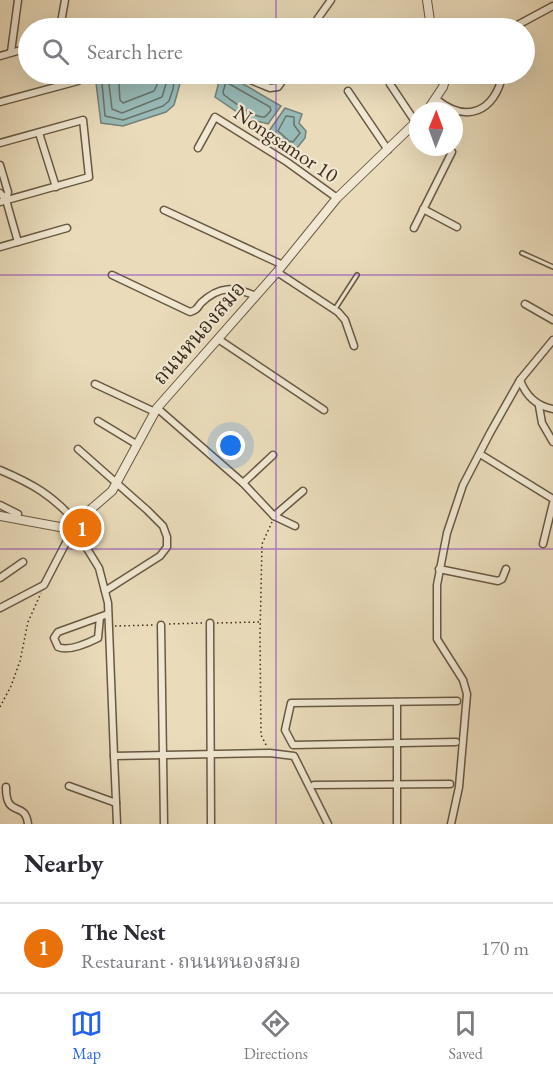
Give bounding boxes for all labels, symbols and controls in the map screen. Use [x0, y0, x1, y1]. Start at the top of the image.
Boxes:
search box [18, 18, 535, 84]
icon: search [39, 35, 72, 68]
text: Search here [87, 37, 182, 66]
street label: Nongsamor 10 [229, 99, 344, 188]
north arrow [409, 102, 463, 156]
street label: ถนนหนองสมอ [146, 275, 251, 390]
your location [216, 431, 245, 460]
pin: 1 [62, 506, 101, 550]
text: Nearby [24, 846, 104, 880]
text: The Nest [81, 918, 166, 947]
text: 1 [38, 935, 49, 961]
text: 170 m [481, 935, 529, 961]
text: Restaurant · ถนนหนองสมอ [81, 948, 301, 974]
tab: Map [70, 1007, 103, 1064]
tab: Directions [244, 1007, 308, 1064]
tab: Saved [448, 1007, 483, 1064]

